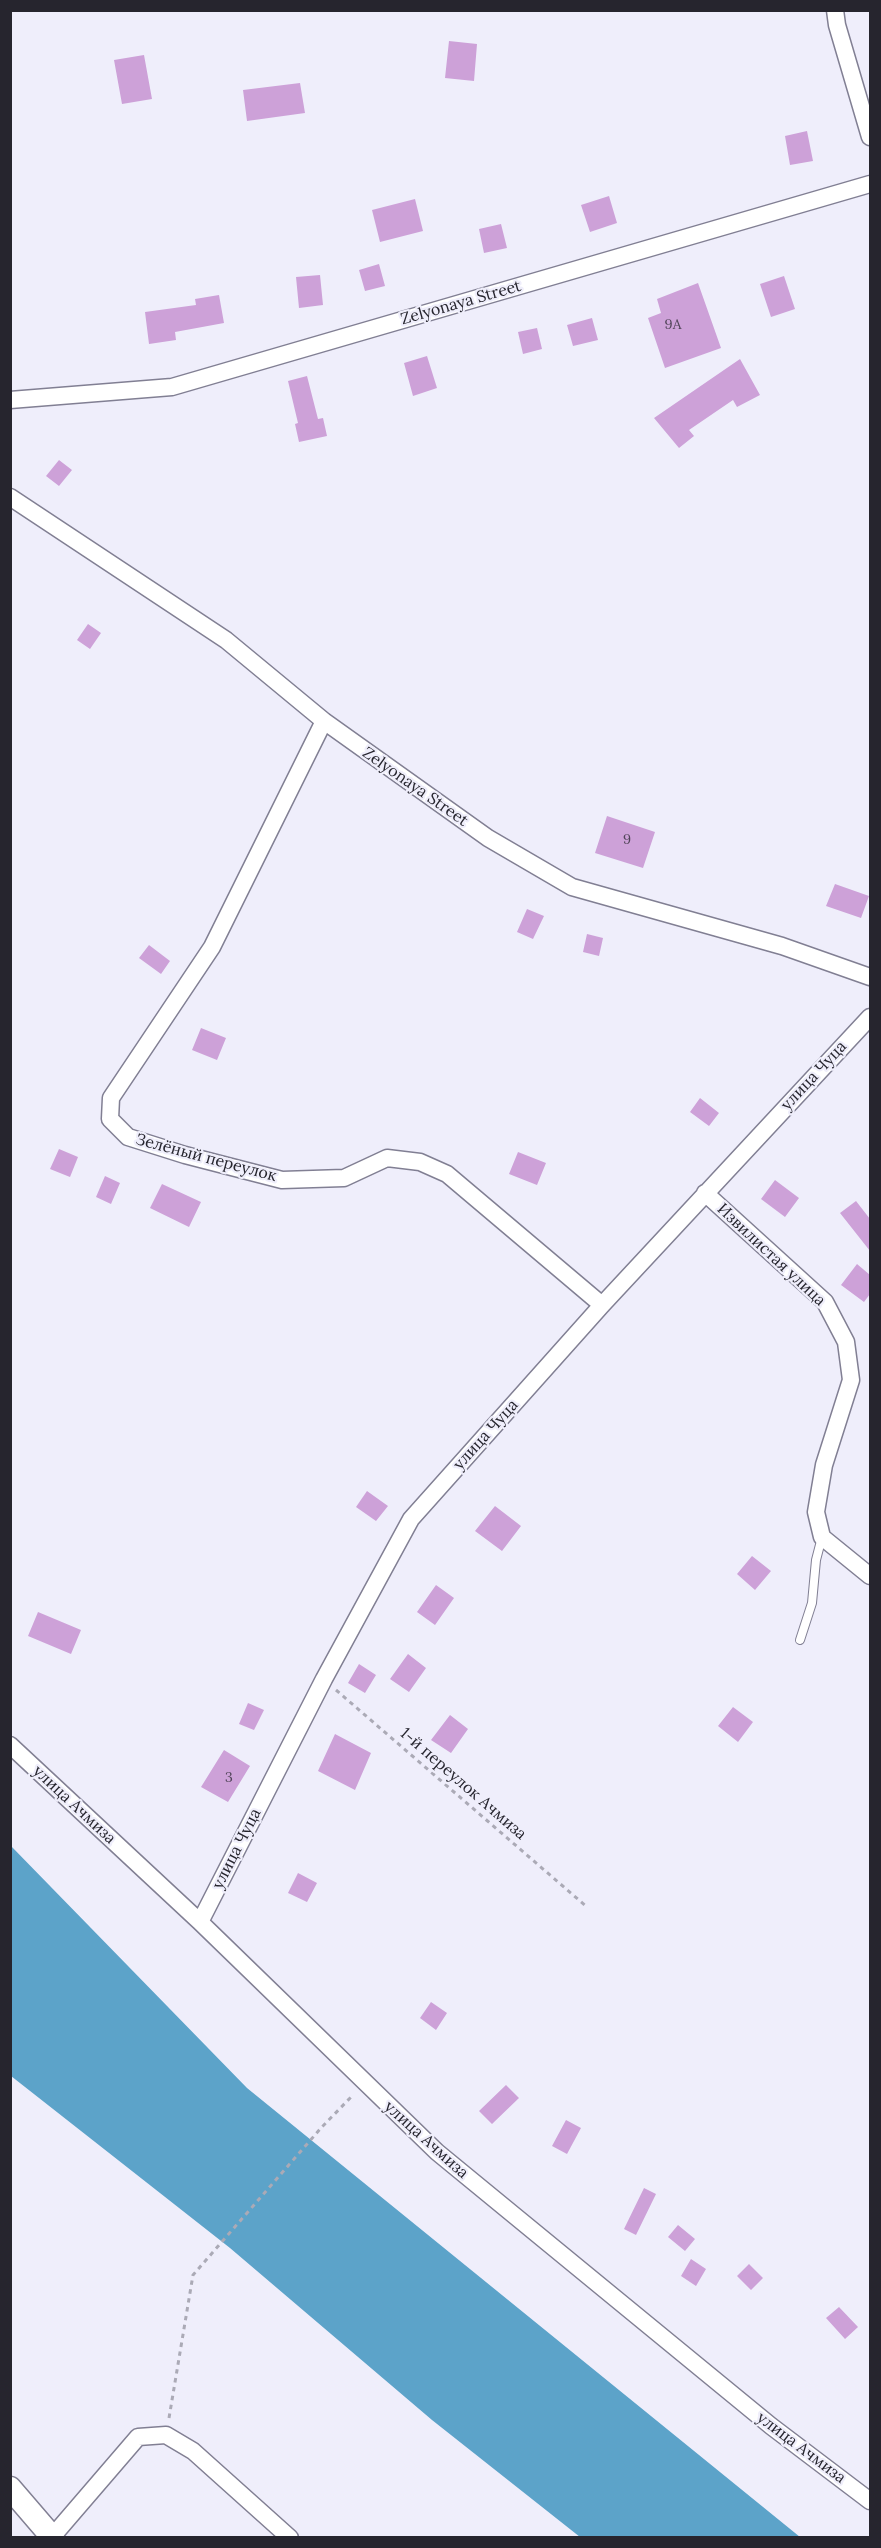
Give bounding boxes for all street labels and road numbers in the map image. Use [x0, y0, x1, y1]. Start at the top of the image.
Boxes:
street label: Zelyonaya Street [399, 277, 523, 329]
street label: Zelyonaya Street [359, 743, 471, 831]
street label: улица Чуца [777, 1037, 851, 1115]
street label: Зелёный переулок [133, 1130, 279, 1186]
street label: Извилистая улица [713, 1200, 829, 1310]
street label: улица Чуца [450, 1396, 522, 1474]
street label: 1-й переулок Ачмиза [396, 1724, 530, 1844]
street label: улица Ачмиза [28, 1762, 120, 1848]
street label: улица Чуца [209, 1806, 265, 1892]
street label: улица Ачмиза [380, 2097, 472, 2183]
street label: улица Ачмиза [753, 2408, 849, 2488]

